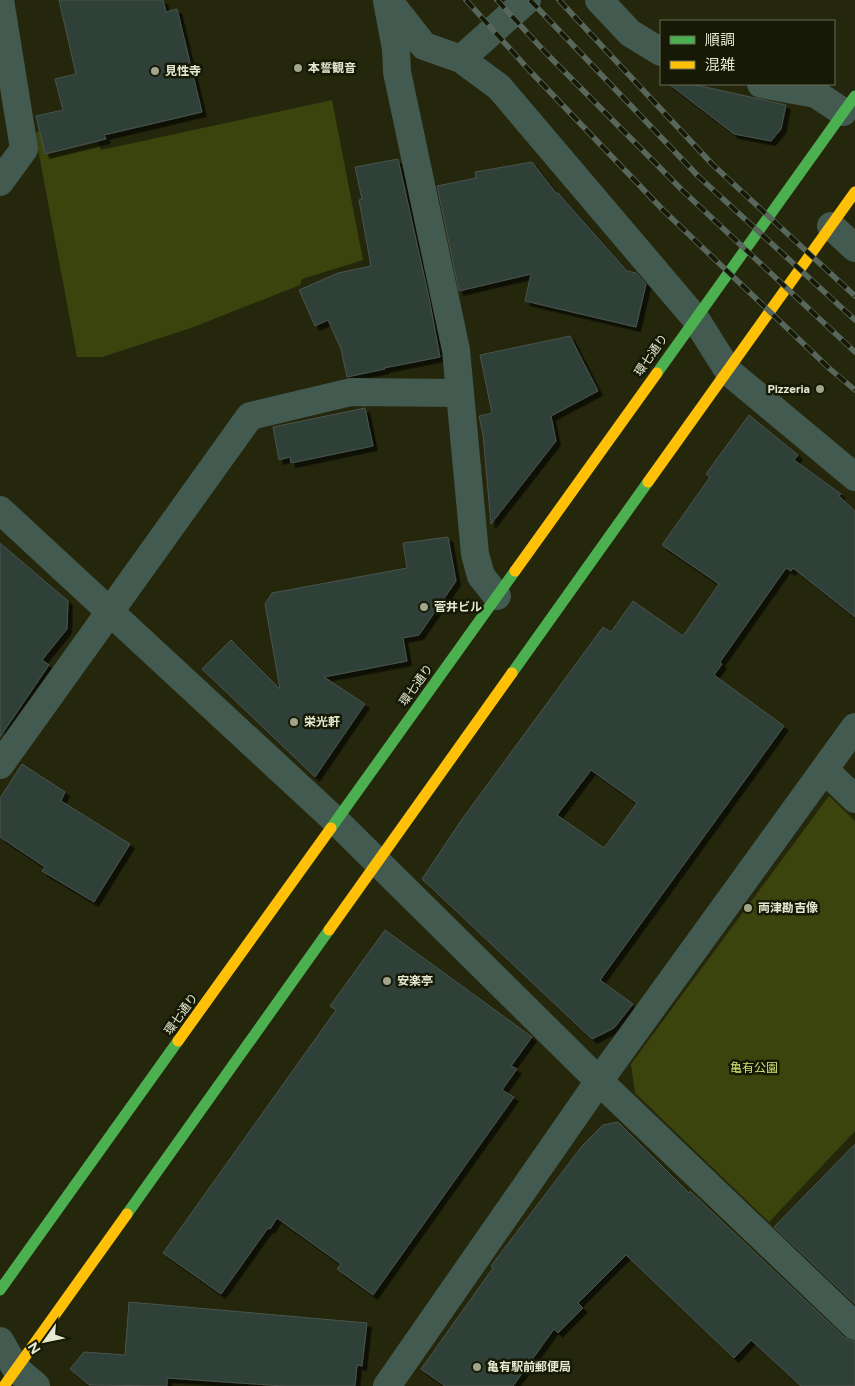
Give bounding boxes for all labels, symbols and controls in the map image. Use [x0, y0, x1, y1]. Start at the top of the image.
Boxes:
legend [660, 20, 835, 85]
text: 順調 [705, 31, 735, 49]
text: 混雑 [705, 56, 735, 74]
place label: 本誓観音 [308, 61, 356, 75]
marker: 本誓観音 [292, 62, 304, 74]
place label: 見性寺 [165, 64, 201, 78]
marker: 見性寺 [149, 65, 161, 77]
street label: 環七通り [631, 331, 671, 379]
place label: Pizzeria [767, 382, 810, 396]
marker: Pizzeria [814, 383, 826, 395]
place label: 菅井ビル [434, 600, 482, 614]
marker: 菅井ビル [418, 601, 430, 613]
street label: 環七通り [396, 661, 436, 709]
place label: 栄光軒 [304, 715, 340, 729]
marker: 栄光軒 [288, 716, 300, 728]
place label: 両津勘吉像 [758, 901, 818, 915]
marker: 両津勘吉像 [742, 902, 754, 914]
place label: 安楽亭 [397, 974, 433, 988]
marker: 安楽亭 [381, 975, 393, 987]
street label: 環七通り [161, 990, 201, 1038]
park label: 亀有公園 [730, 1061, 778, 1075]
north arrow [20, 1316, 70, 1366]
text: N [24, 1339, 45, 1357]
place label: 亀有駅前郵便局 [487, 1360, 571, 1374]
marker: 亀有駅前郵便局 [471, 1361, 483, 1373]

